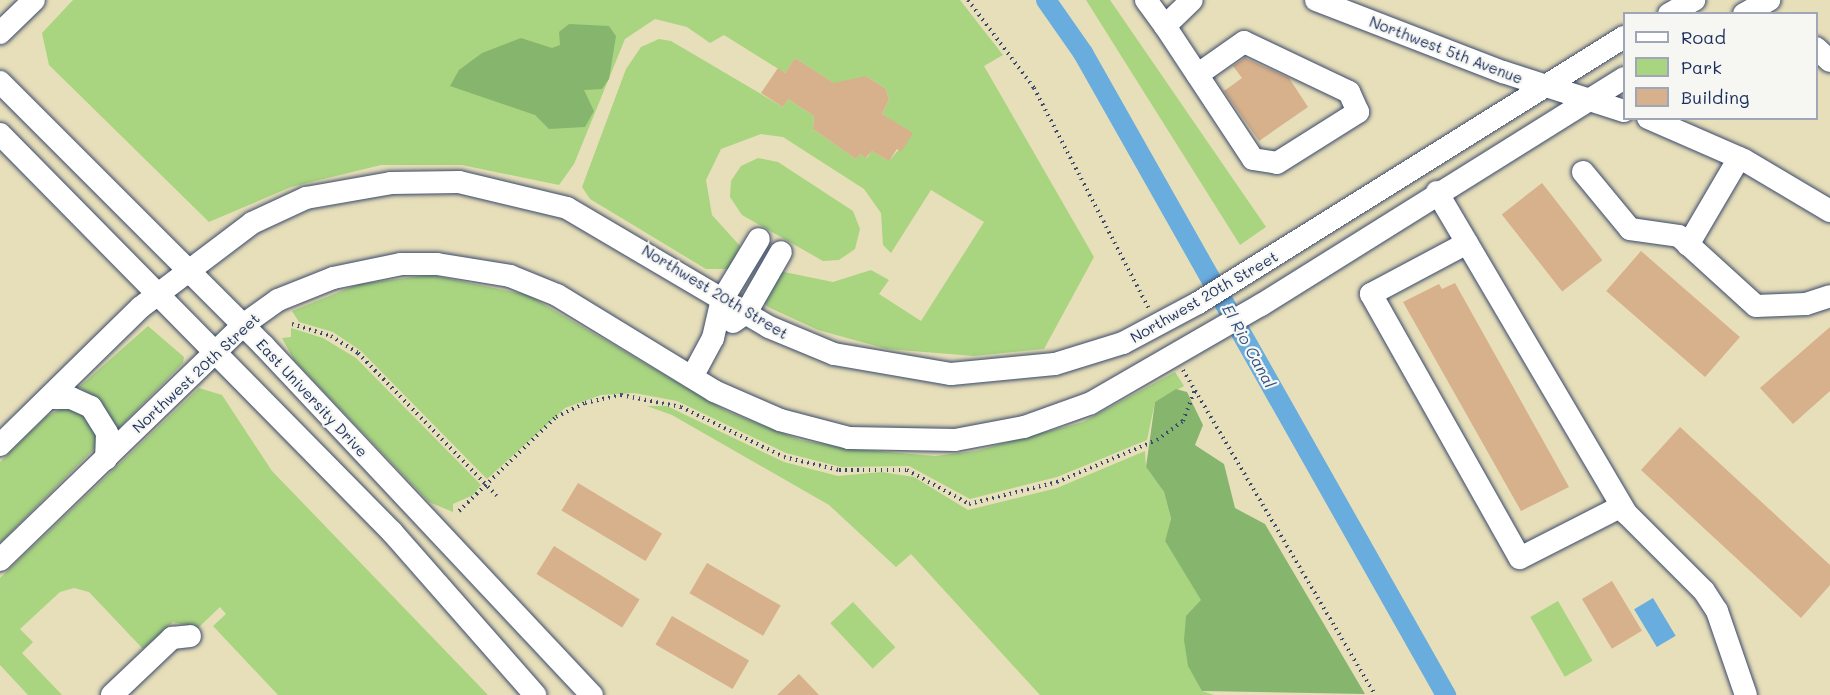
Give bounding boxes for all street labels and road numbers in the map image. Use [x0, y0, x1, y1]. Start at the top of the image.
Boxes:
street label: Northwest 5th Avenue [1367, 12, 1525, 88]
street label: Northwest 20th Street [639, 241, 791, 343]
street label: Northwest 20th Street [1127, 247, 1281, 347]
street label: Northwest 20th Street [129, 309, 263, 437]
street label: East University Drive [253, 335, 371, 461]

